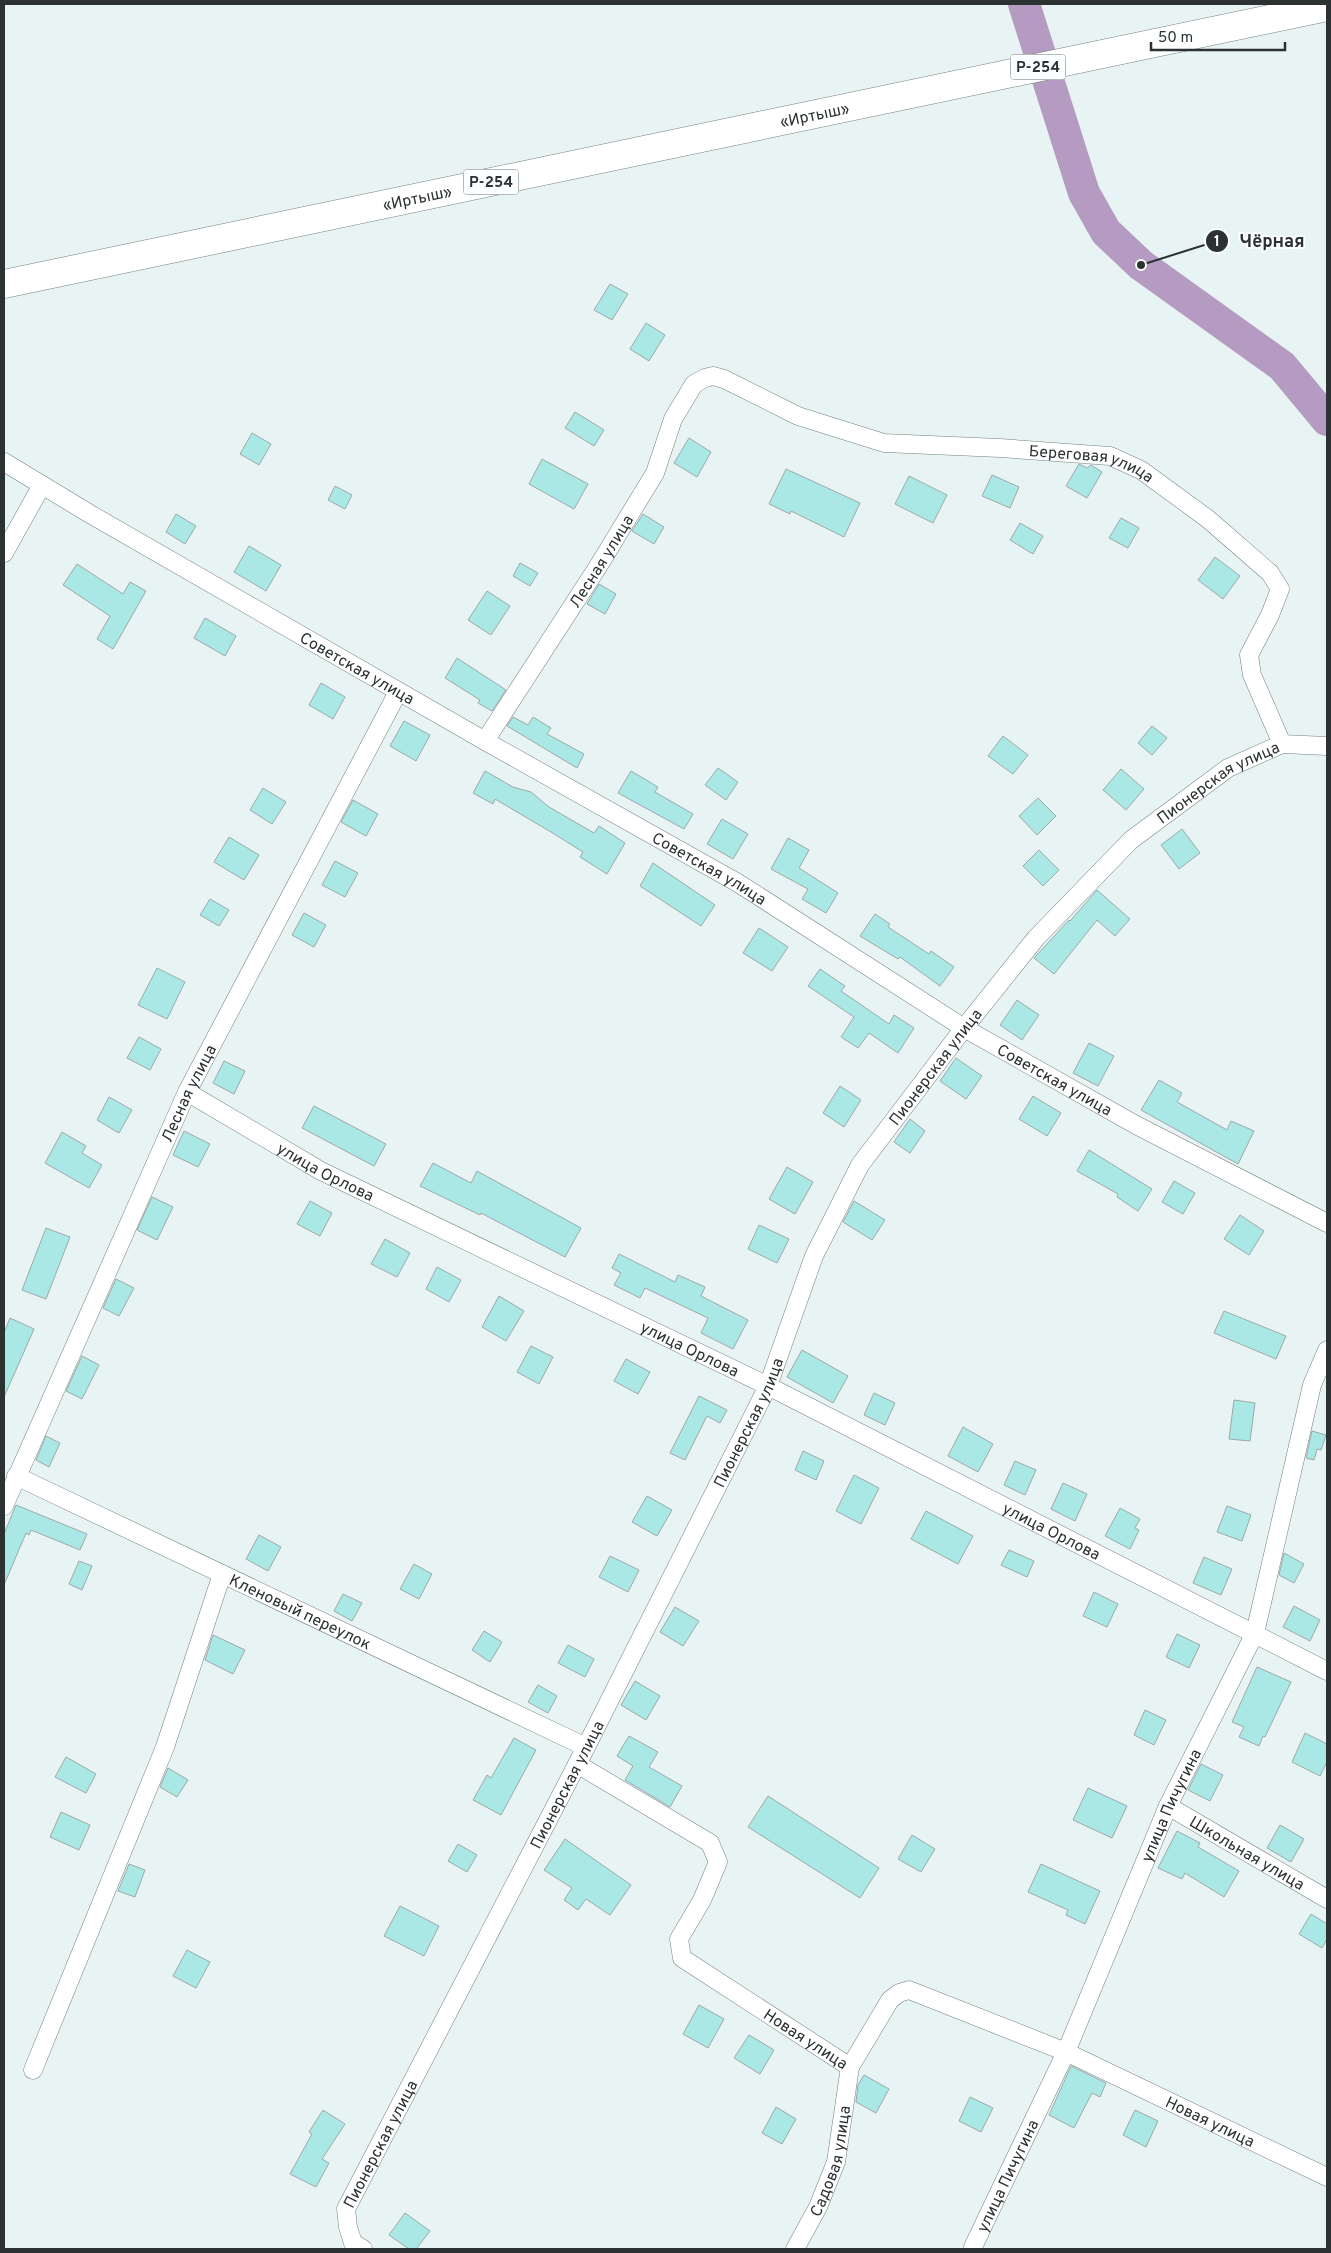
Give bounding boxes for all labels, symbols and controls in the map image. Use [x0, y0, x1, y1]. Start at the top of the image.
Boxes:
scale bar [1151, 20, 1285, 52]
text: 50 m [1158, 29, 1193, 48]
road number: Р-254 [1010, 54, 1066, 80]
street label: «Иртыш» [778, 99, 851, 133]
road number: Р-254 [464, 170, 518, 194]
street label: «Иртыш» [381, 183, 454, 216]
callout: Чёрная [1205, 224, 1315, 257]
text: Чёрная [1239, 231, 1305, 254]
text: 1 [1214, 233, 1220, 252]
street label: Береговая улица [1028, 442, 1157, 488]
street label: Лесная улица [566, 512, 639, 612]
street label: Советская улица [296, 629, 417, 710]
street label: Пионерская улица [1154, 738, 1283, 829]
street label: Советская улица [648, 829, 770, 911]
street label: Пионерская улица [886, 1005, 987, 1130]
street label: Советская улица [993, 1041, 1115, 1121]
street label: Лесная улица [158, 1042, 222, 1146]
street label: улица Орлова [273, 1139, 377, 1207]
street label: улица Орлова [637, 1318, 742, 1382]
street label: Пионерская улица [710, 1356, 789, 1492]
street label: улица Орлова [999, 1499, 1103, 1566]
street label: Кленовый переулок [225, 1571, 374, 1655]
street label: Пионерская улица [527, 1718, 610, 1853]
street label: улица Пичугина [1138, 1746, 1207, 1866]
street label: Школьная улица [1185, 1813, 1308, 1896]
street label: Новая улица [759, 2006, 851, 2075]
street label: Пионерская улица [340, 2077, 423, 2212]
street label: Новая улица [1162, 2093, 1257, 2153]
street label: Садовая улица [806, 2104, 856, 2221]
street label: улица Пичугина [973, 2117, 1044, 2236]

